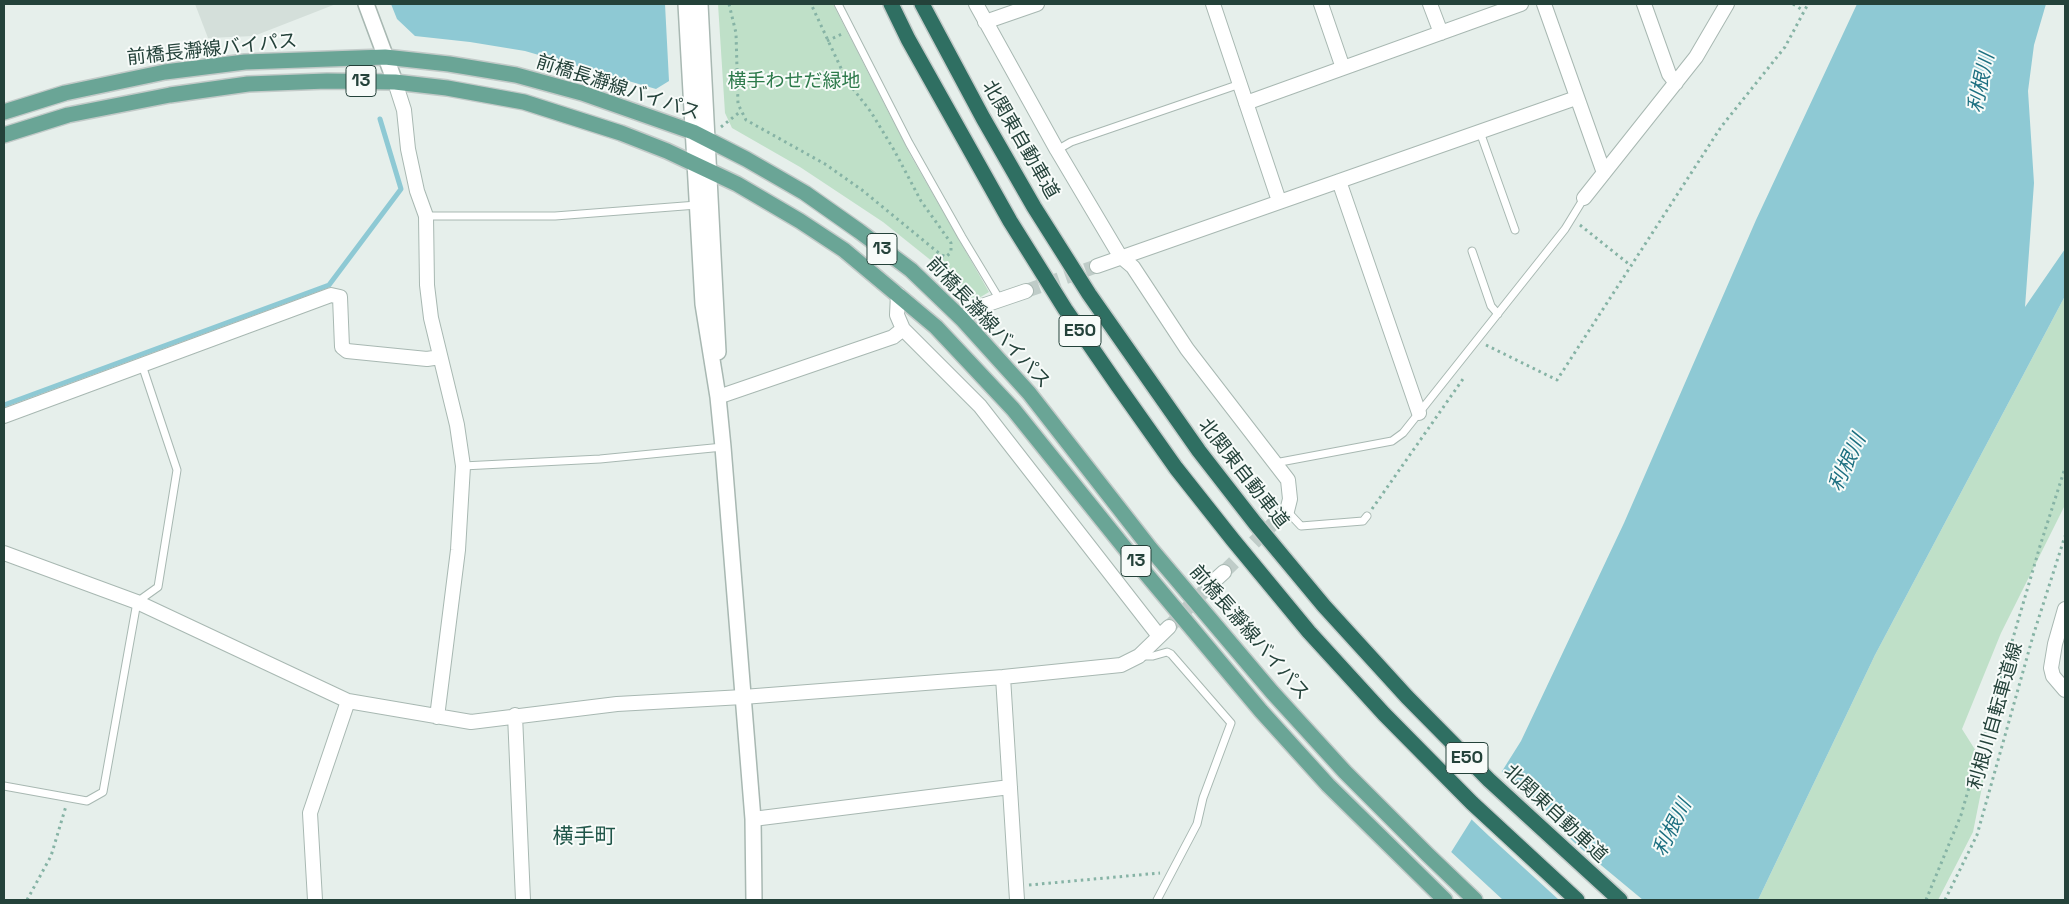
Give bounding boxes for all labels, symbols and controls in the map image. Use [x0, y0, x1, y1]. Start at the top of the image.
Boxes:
street label: 前橋長瀞線バイパス [126, 30, 298, 70]
street label: 前橋長瀞線バイパス [533, 51, 703, 125]
water label: 利根川 [1964, 51, 2000, 115]
road number: 13 [346, 66, 376, 96]
park label: 横手わせだ緑地 [728, 71, 860, 93]
street label: 北関東自動車道 [977, 77, 1063, 203]
road number: 13 [867, 233, 897, 264]
street label: 前橋長瀞線バイパス [921, 253, 1055, 393]
road number: E50 [1059, 316, 1101, 346]
street label: 北関東自動車道 [1193, 415, 1293, 533]
water label: 利根川 [1824, 431, 1872, 495]
road number: 13 [1121, 546, 1151, 576]
street label: 前橋長瀞線バイパス [1184, 561, 1314, 705]
street label: 利根川自転車道線 [1964, 640, 2028, 792]
road number: E50 [1446, 742, 1488, 774]
street label: 北関東自動車道 [1499, 760, 1611, 868]
water label: 利根川 [1649, 796, 1697, 860]
district label: 横手町 [553, 824, 615, 850]

